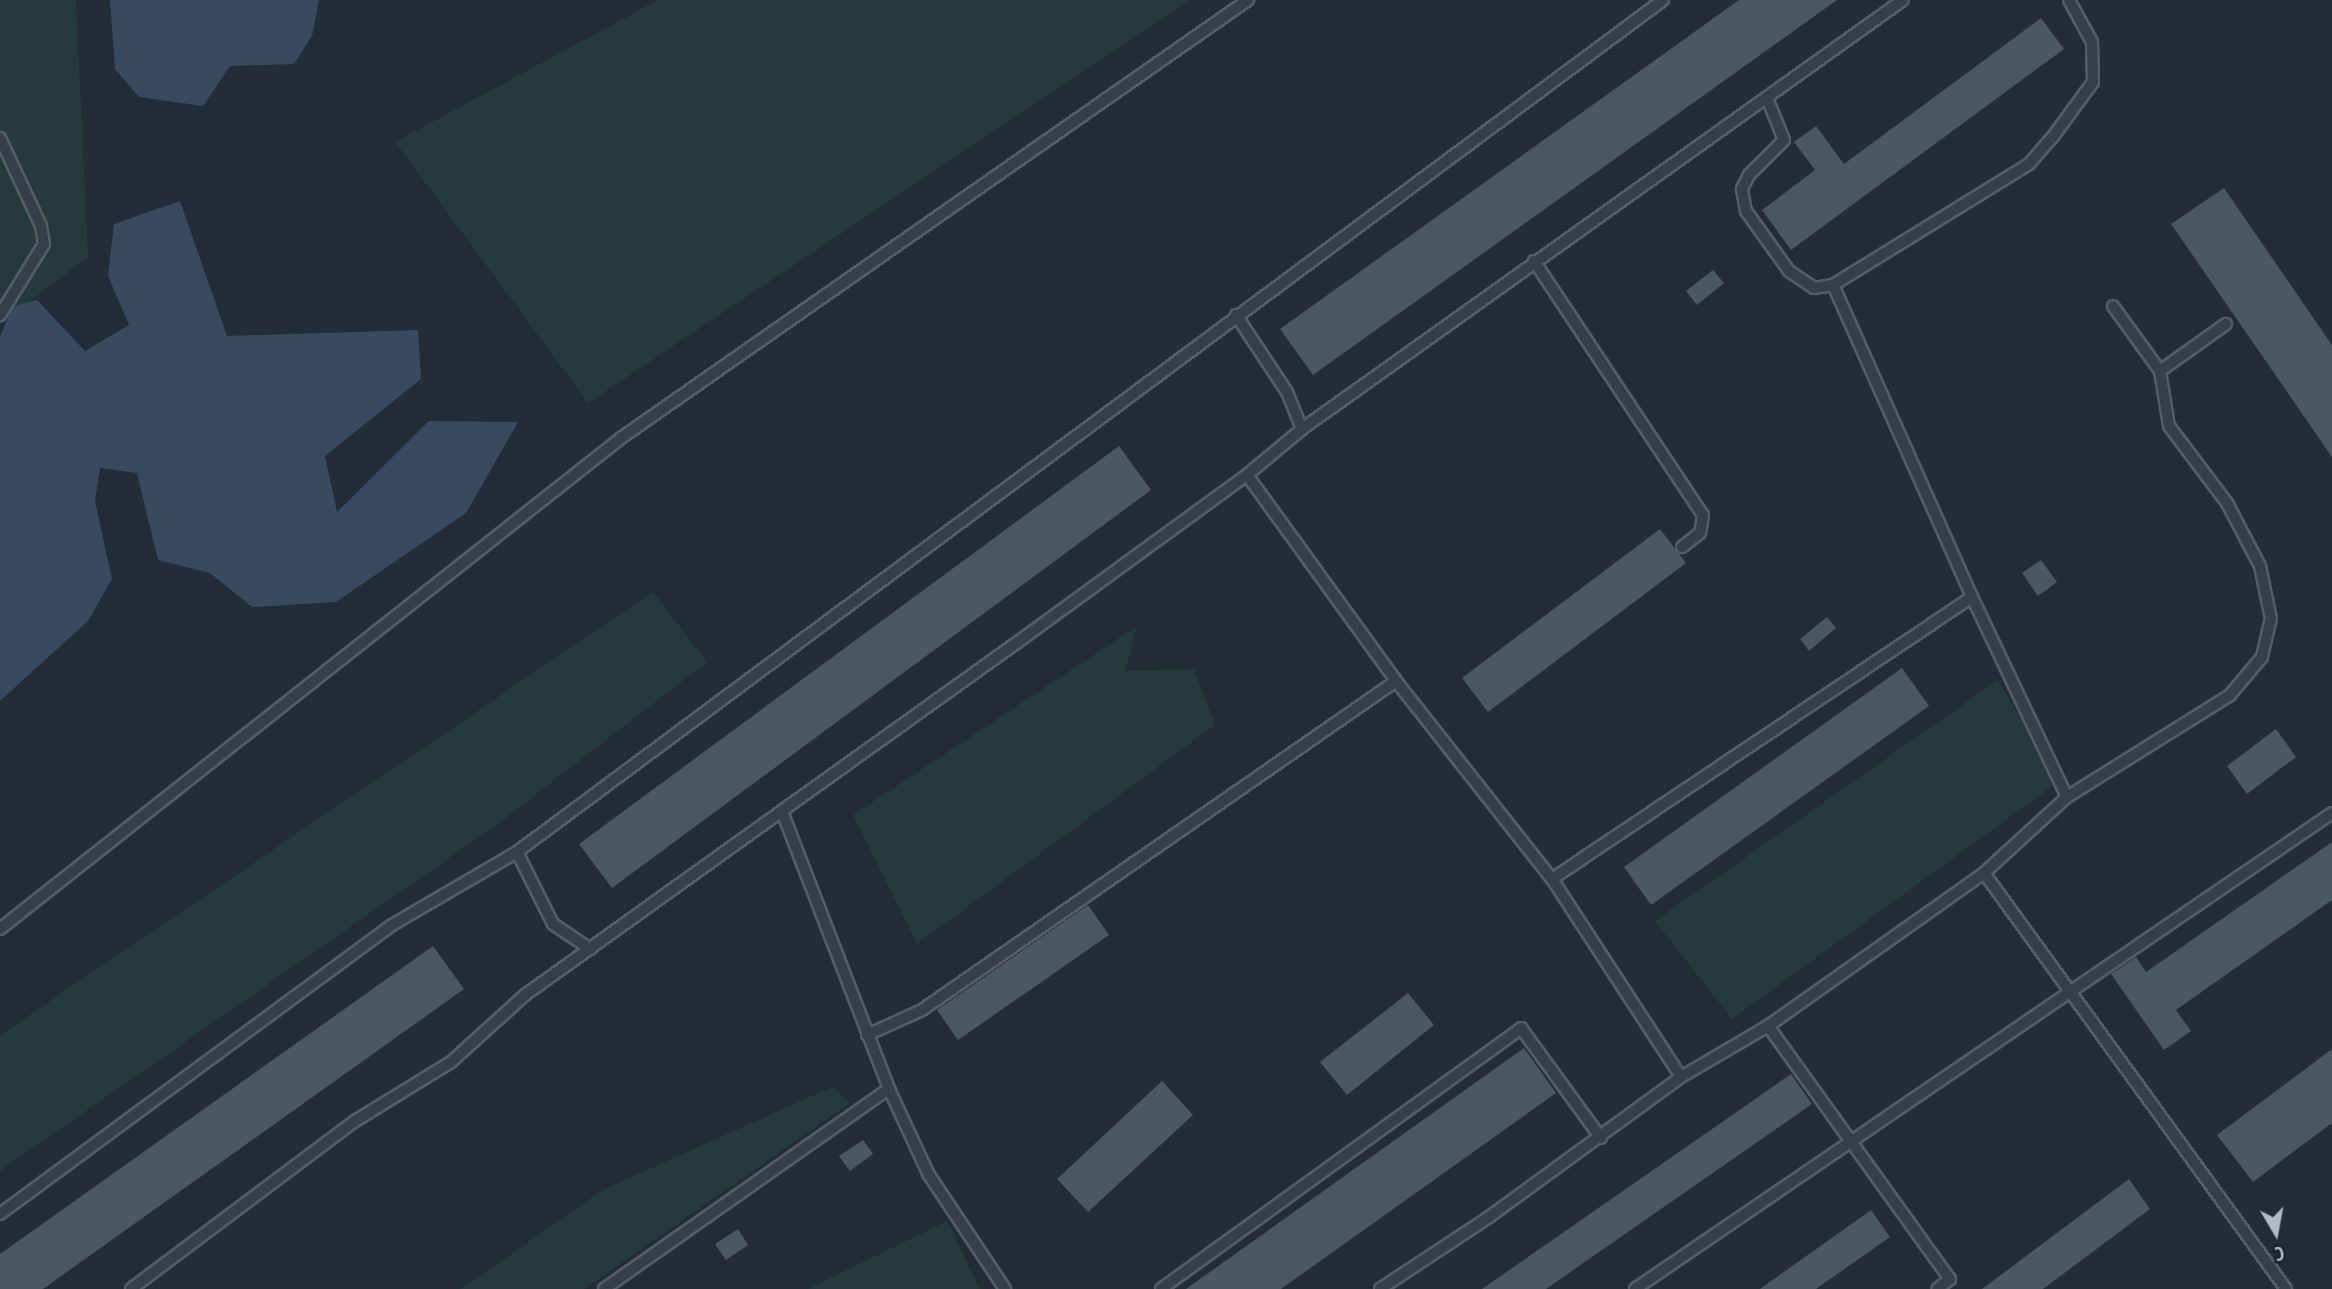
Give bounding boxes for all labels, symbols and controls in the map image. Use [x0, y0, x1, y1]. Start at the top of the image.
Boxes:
north arrow [2241, 1198, 2311, 1268]
text: С [2273, 1241, 2286, 1266]

